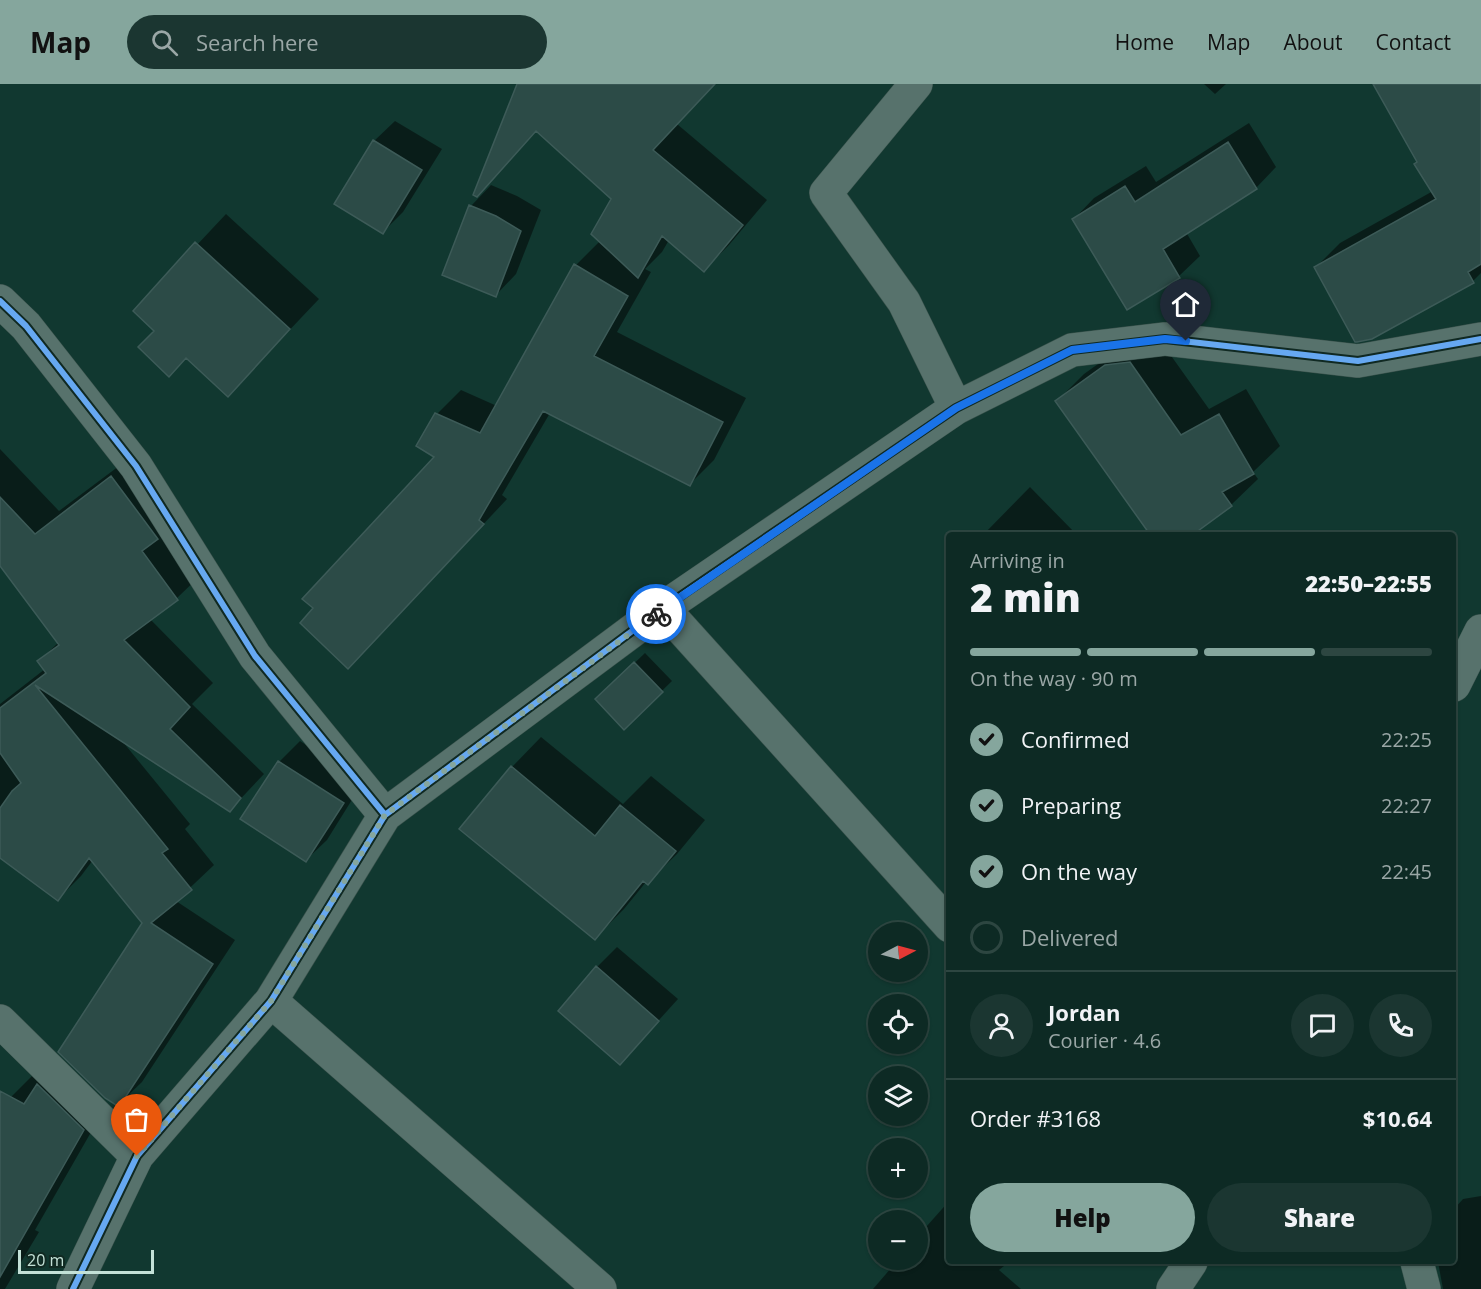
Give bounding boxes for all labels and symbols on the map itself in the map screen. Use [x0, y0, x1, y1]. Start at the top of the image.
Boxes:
pin [1160, 279, 1211, 341]
courier [626, 584, 686, 644]
north arrow [868, 922, 928, 982]
pin [111, 1094, 162, 1156]
scale bar [18, 1247, 154, 1274]

